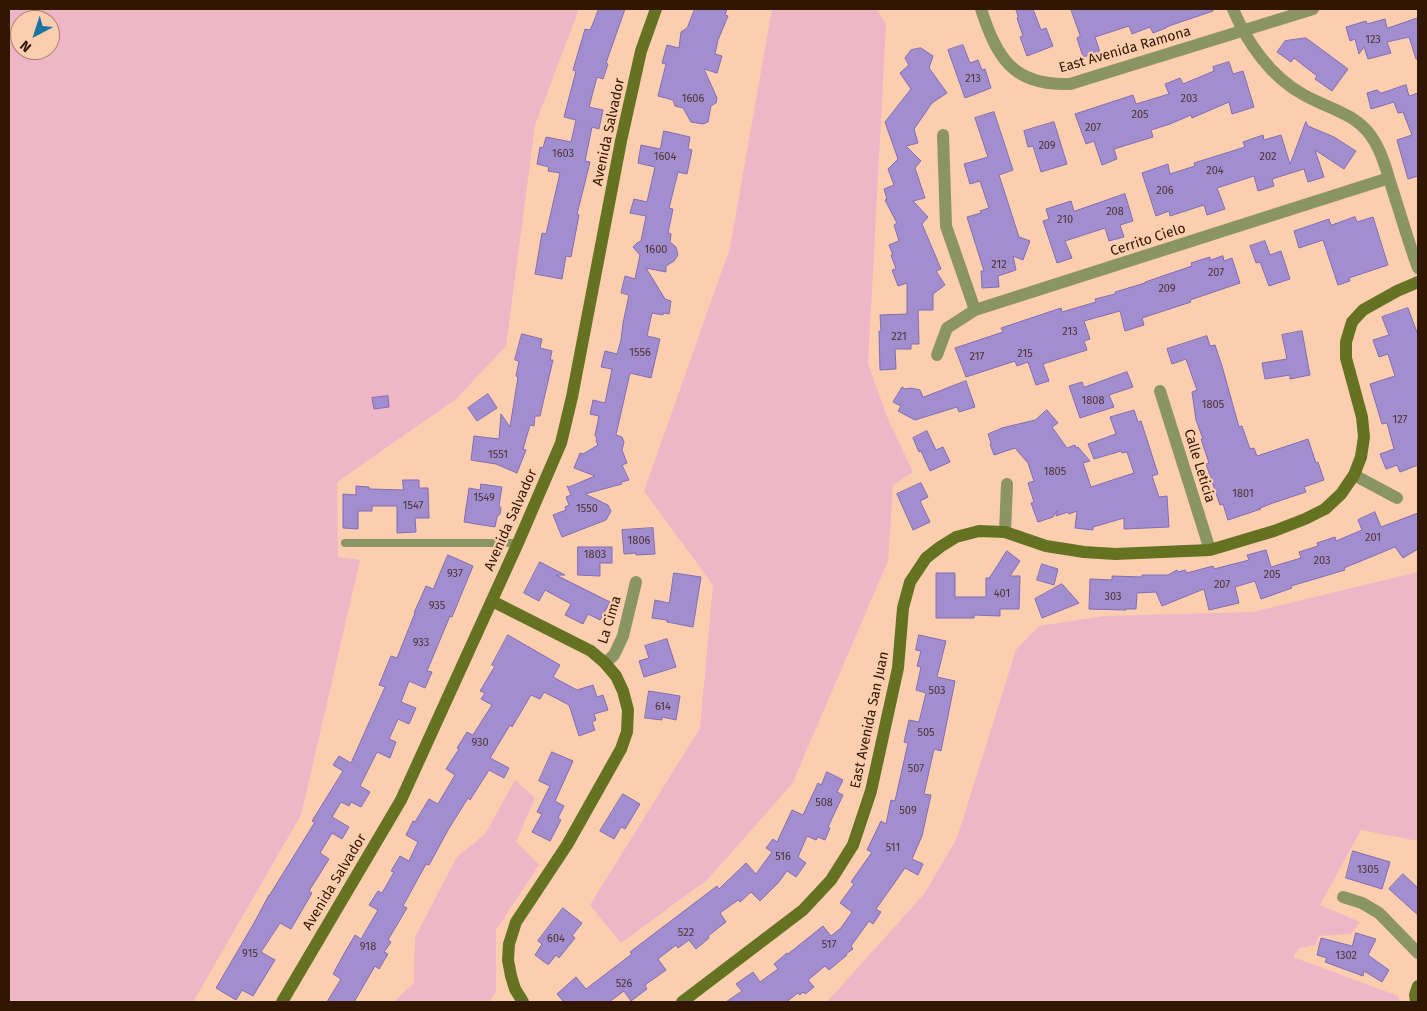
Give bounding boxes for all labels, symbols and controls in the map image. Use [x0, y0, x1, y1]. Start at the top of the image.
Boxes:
north arrow [10, 10, 60, 60]
street label: East Avenida Ramona [1057, 23, 1193, 77]
house number: 123 [1365, 33, 1381, 47]
text: N [17, 37, 35, 56]
house number: 213 [965, 72, 981, 86]
street label: Avenida Salvador [589, 77, 629, 187]
house number: 1606 [682, 92, 704, 106]
house number: 203 [1181, 92, 1197, 106]
house number: 205 [1131, 108, 1149, 122]
house number: 207 [1085, 121, 1101, 135]
house number: 209 [1038, 139, 1056, 153]
house number: 1603 [552, 147, 574, 161]
house number: 1604 [654, 150, 676, 164]
house number: 202 [1260, 150, 1276, 164]
house number: 204 [1206, 164, 1224, 178]
house number: 206 [1156, 184, 1174, 198]
house number: 208 [1106, 205, 1124, 219]
house number: 210 [1057, 213, 1073, 227]
street label: Cerrito Cielo [1108, 220, 1188, 260]
house number: 1600 [645, 243, 667, 257]
house number: 212 [991, 258, 1007, 272]
house number: 207 [1208, 266, 1224, 280]
house number: 209 [1158, 282, 1176, 296]
house number: 213 [1062, 325, 1078, 339]
house number: 221 [891, 330, 907, 344]
house number: 1556 [629, 346, 651, 360]
house number: 215 [1017, 347, 1033, 361]
house number: 217 [970, 350, 984, 364]
house number: 1808 [1081, 394, 1105, 408]
house number: 1805 [1202, 398, 1224, 412]
house number: 127 [1393, 413, 1407, 427]
street label: Calle Leticia [1180, 427, 1218, 505]
house number: 1551 [488, 448, 508, 462]
house number: 1805 [1044, 465, 1066, 479]
street label: Avenida Salvador [481, 467, 541, 573]
house number: 1801 [1232, 487, 1254, 501]
house number: 1549 [473, 491, 495, 505]
house number: 1547 [403, 499, 423, 513]
house number: 1550 [576, 502, 598, 516]
house number: 201 [1365, 531, 1381, 545]
house number: 1806 [628, 534, 650, 548]
house number: 1803 [584, 548, 606, 562]
house number: 203 [1314, 554, 1330, 568]
house number: 937 [447, 567, 463, 581]
house number: 205 [1263, 568, 1281, 582]
house number: 207 [1214, 578, 1230, 592]
house number: 401 [994, 587, 1010, 601]
house number: 303 [1104, 590, 1122, 604]
street label: La Cima [595, 594, 625, 646]
house number: 935 [429, 599, 445, 613]
house number: 933 [413, 636, 429, 650]
street label: East Avenida San Juan [847, 650, 893, 790]
house number: 503 [928, 684, 946, 698]
house number: 614 [655, 700, 671, 714]
house number: 505 [917, 726, 935, 740]
house number: 930 [471, 736, 489, 750]
house number: 507 [908, 762, 924, 776]
house number: 508 [815, 796, 833, 810]
house number: 509 [899, 804, 917, 818]
street label: Avenida Salvador [300, 831, 370, 933]
house number: 511 [886, 841, 900, 855]
house number: 516 [775, 850, 791, 864]
house number: 1305 [1357, 863, 1379, 877]
house number: 522 [678, 926, 694, 940]
house number: 604 [547, 932, 565, 946]
house number: 517 [822, 938, 836, 952]
house number: 918 [360, 940, 376, 954]
house number: 915 [242, 947, 258, 961]
house number: 1302 [1335, 949, 1357, 963]
house number: 526 [616, 977, 632, 991]

